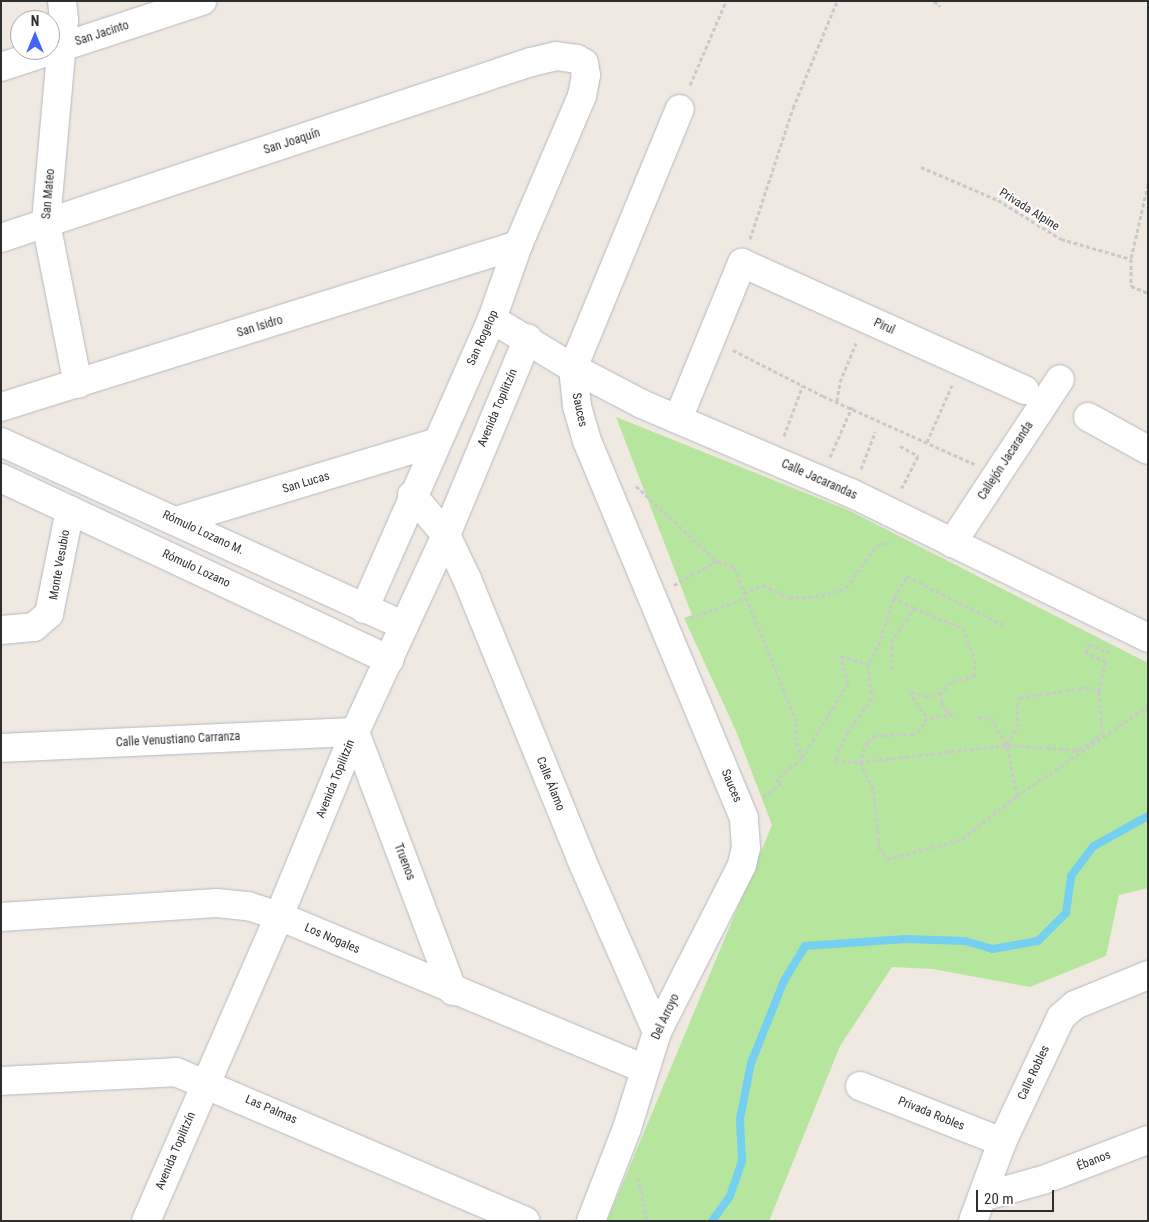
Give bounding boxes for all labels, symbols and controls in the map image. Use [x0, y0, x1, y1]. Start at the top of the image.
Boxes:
north arrow [10, 10, 60, 60]
text: N [31, 13, 39, 29]
street label: San Jacinto [73, 19, 131, 49]
street label: San Joaquín [262, 126, 322, 158]
street label: San Mateo [40, 168, 58, 220]
street label: Privada Alpine [996, 186, 1062, 234]
street label: San Rogelop [464, 308, 502, 368]
street label: San Isidro [235, 313, 285, 341]
street label: Pirul [871, 316, 897, 338]
street label: Avenida Topilitzín [475, 367, 521, 449]
street label: Sauces [568, 392, 590, 428]
street label: Callejón Jacaranda [975, 419, 1037, 503]
street label: Calle Jacarandas [779, 457, 859, 503]
street label: San Lucas [281, 469, 331, 497]
street label: Rómulo Lozano M. [160, 508, 246, 558]
street label: Monte Vesubio [47, 529, 73, 601]
street label: Rómulo Lozano [160, 547, 232, 591]
street label: Calle Venustiano Carranza [115, 730, 241, 750]
street label: Avenida Topilitzín [314, 738, 358, 820]
street label: Calle Álamo [533, 755, 567, 813]
street label: Sauces [718, 767, 744, 805]
street label: Truenos [390, 842, 418, 882]
street label: Los Nogales [302, 921, 362, 957]
street label: Del Arroyo [649, 992, 683, 1042]
street label: Calle Robles [1015, 1043, 1053, 1103]
street label: Las Palmas [243, 1093, 299, 1127]
street label: Privada Robles [896, 1094, 966, 1134]
street label: Avenida Topilitzín [153, 1110, 199, 1192]
street label: Ébanos [1075, 1148, 1113, 1174]
scale bar [979, 1180, 1056, 1212]
text: 20 m [984, 1190, 1014, 1208]

